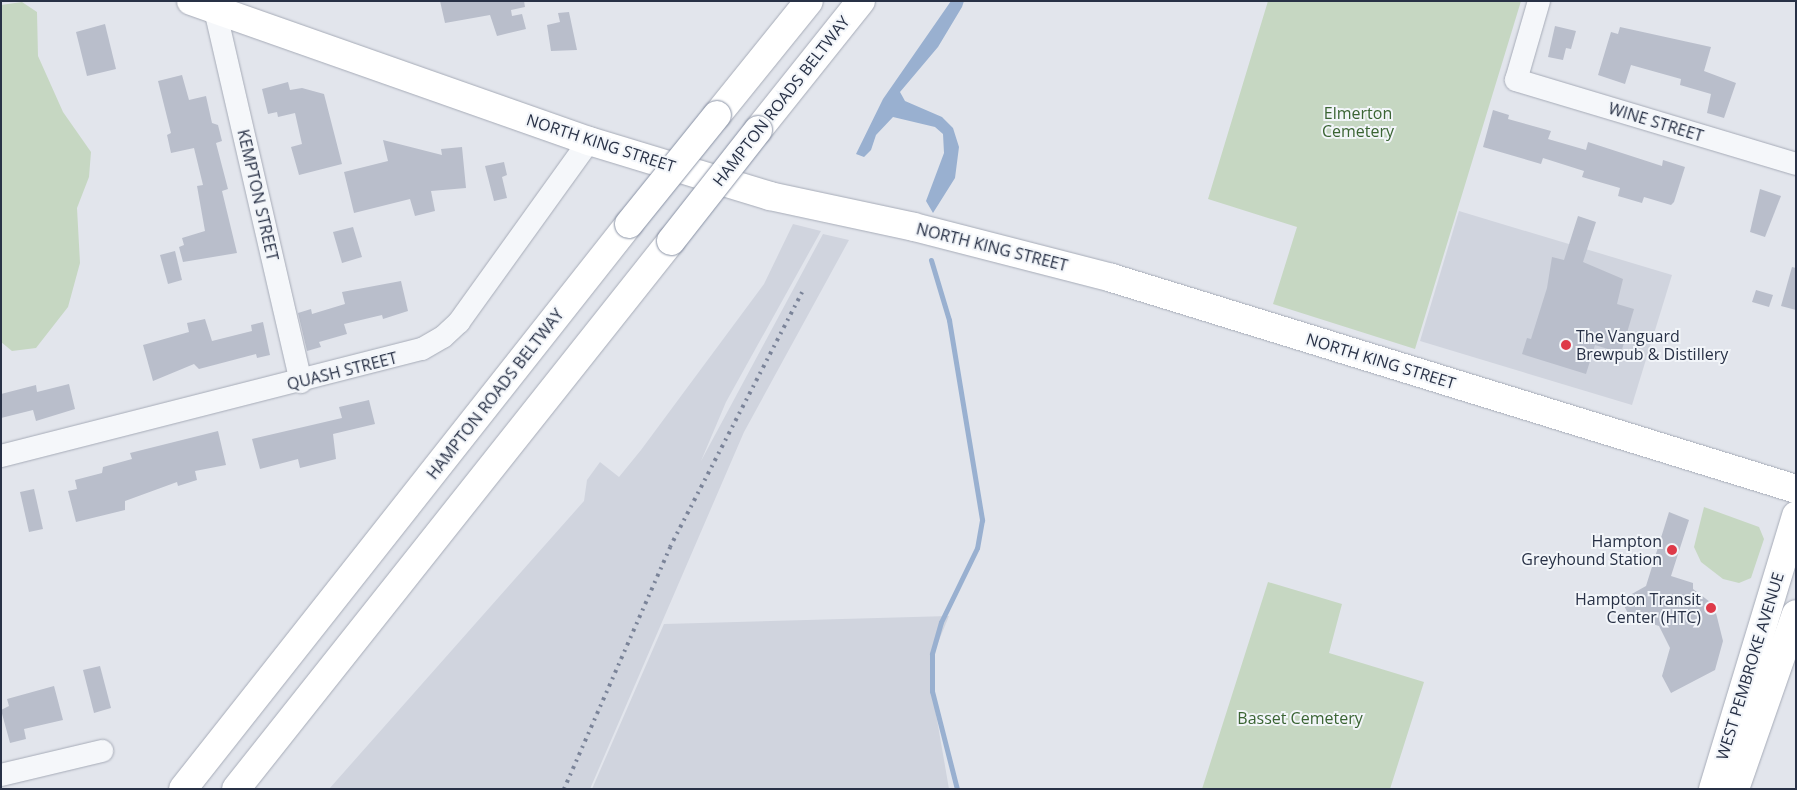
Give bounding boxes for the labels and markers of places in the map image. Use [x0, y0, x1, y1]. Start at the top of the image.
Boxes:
place label: The Vanguard Brewpub & Distillery [1576, 326, 1728, 364]
marker: The Vanguard Brewpub & Distillery [1560, 339, 1572, 351]
place label: Hampton Greyhound Station [1521, 531, 1662, 569]
marker: Hampton Greyhound Station [1666, 544, 1678, 556]
place label: Hampton Transit Center (HTC) [1575, 589, 1701, 627]
marker: Hampton Transit Center (HTC) [1705, 602, 1717, 614]

